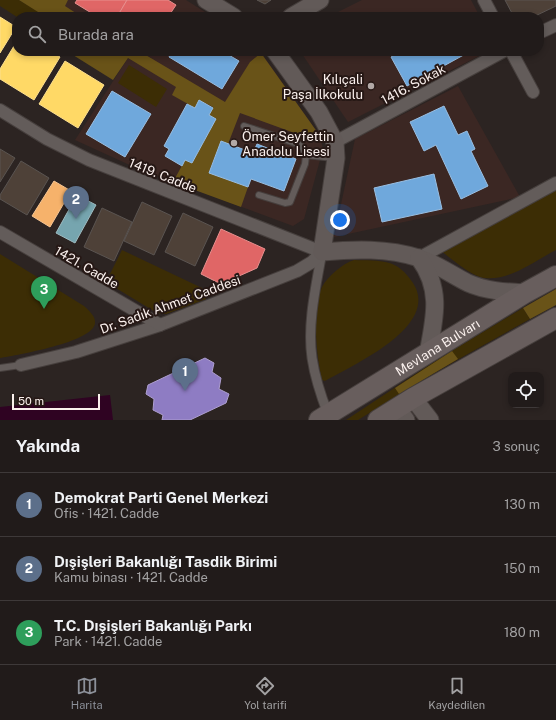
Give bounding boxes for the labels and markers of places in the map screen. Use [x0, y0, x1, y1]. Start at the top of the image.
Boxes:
place label: Kılıçali Paşa İlkokulu [283, 72, 363, 102]
marker: Kılıçali Paşa İlkokulu [366, 81, 376, 91]
place label: Ömer Seyfettin Anadolu Lisesi [242, 129, 334, 159]
marker: Ömer Seyfettin Anadolu Lisesi [229, 138, 239, 148]
pin: 2 [63, 186, 89, 219]
pin: 3 [31, 276, 57, 309]
pin: 1 [172, 358, 198, 391]

